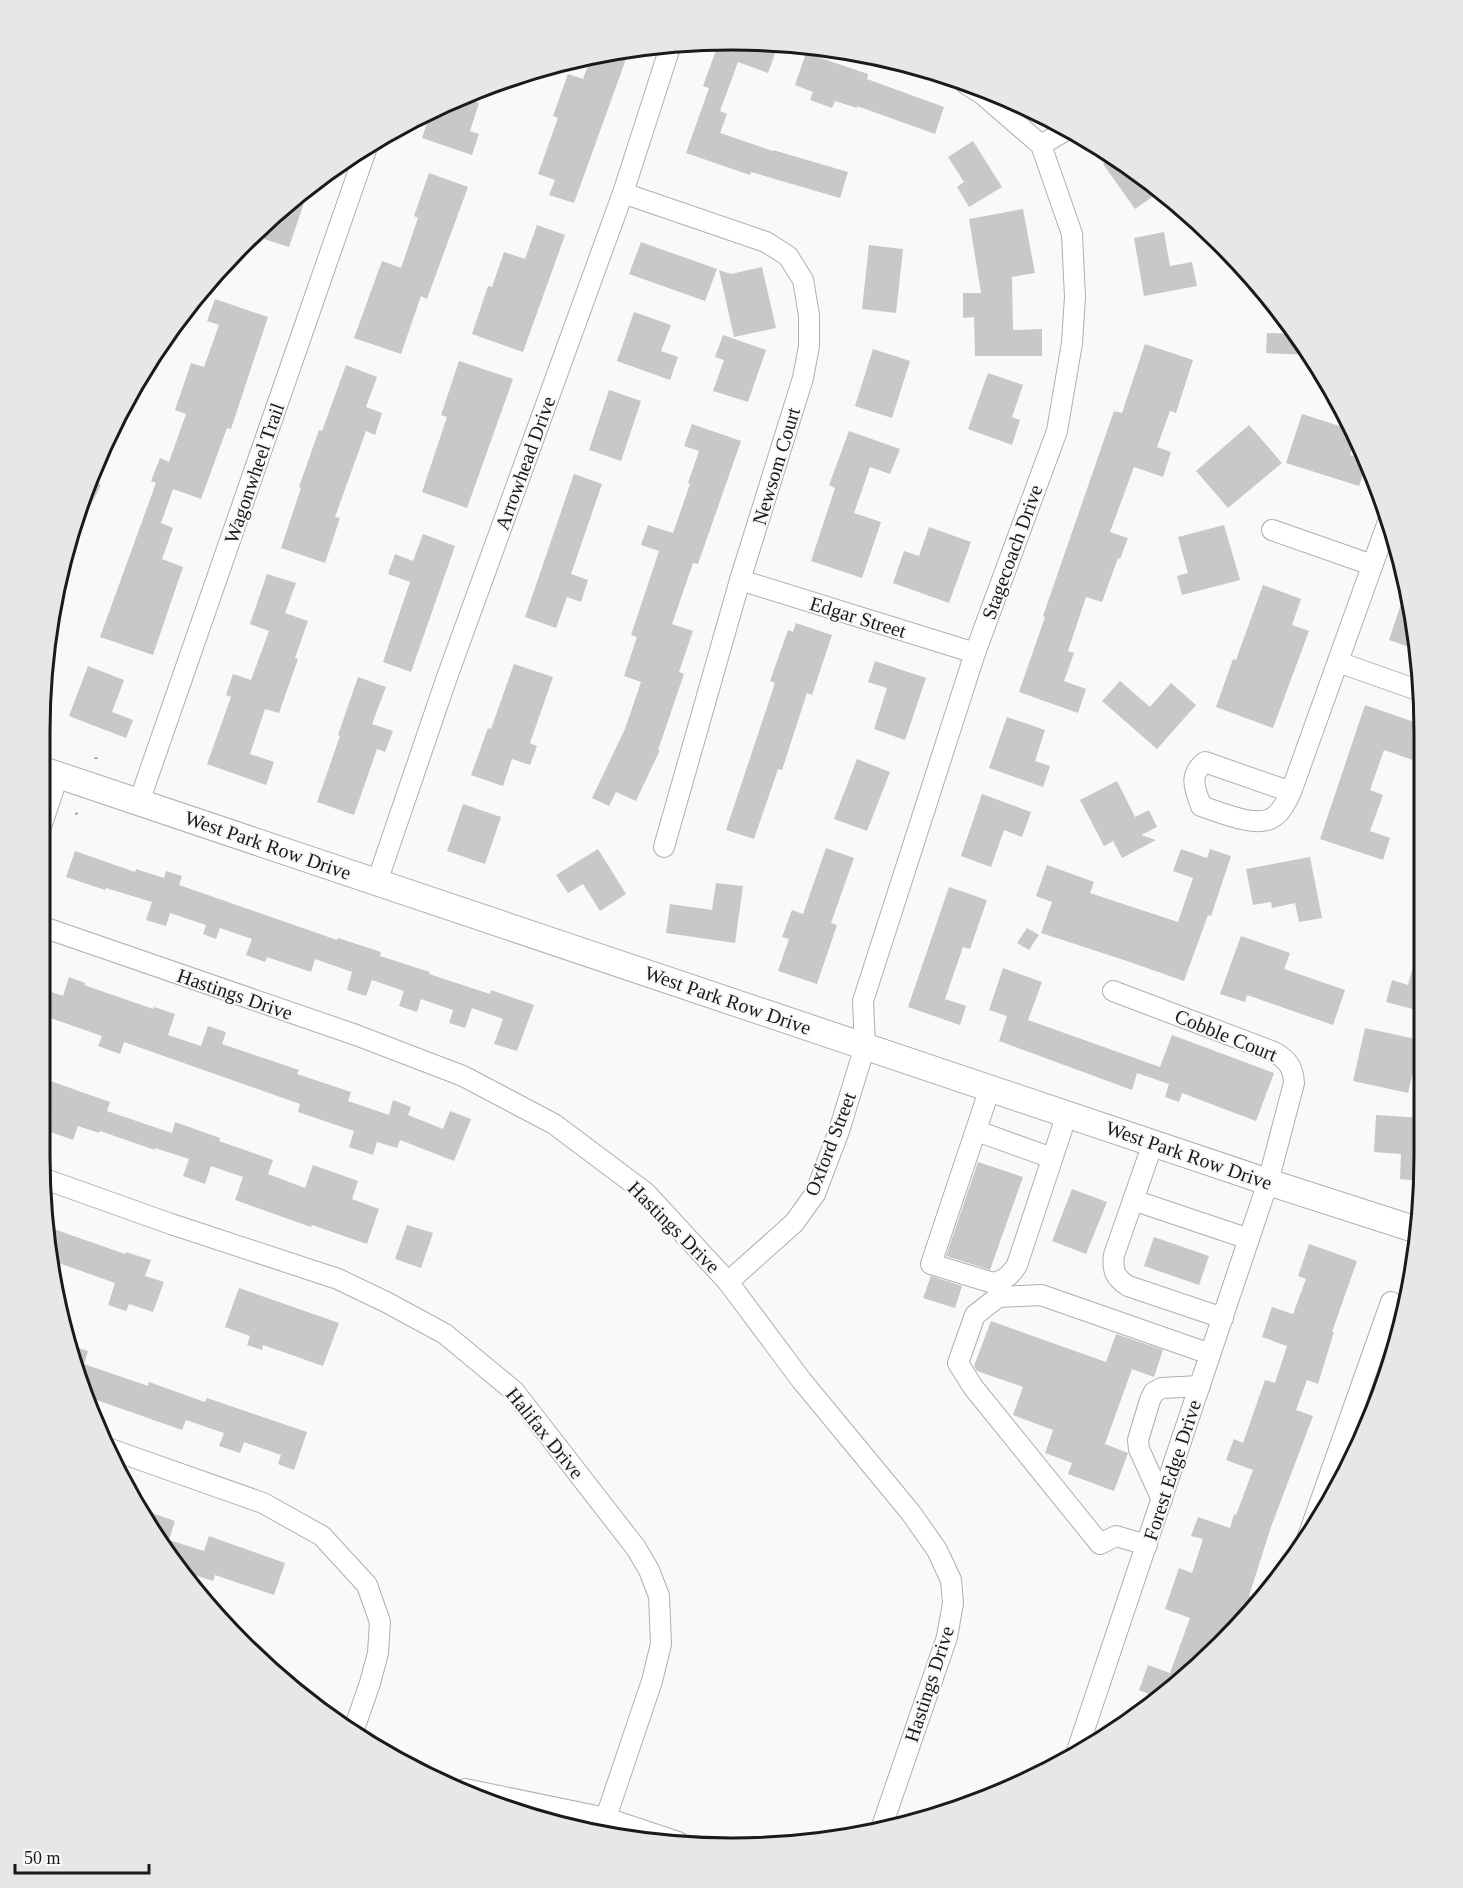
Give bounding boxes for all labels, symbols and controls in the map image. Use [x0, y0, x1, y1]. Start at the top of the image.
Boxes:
street label: Arrowhead Drive [491, 393, 559, 533]
street label: Wagonwheel Trail [220, 400, 289, 546]
street label: Newsom Court [748, 404, 804, 527]
street label: Stagecoach Drive [977, 482, 1048, 623]
street label: Edgar Street [807, 592, 909, 643]
street label: West Park Row Drive [182, 806, 354, 884]
street label: West Park Row Drive [642, 961, 814, 1039]
street label: Hastings Drive [174, 964, 296, 1025]
street label: Cobble Court [1172, 1005, 1281, 1066]
street label: Oxford Street [800, 1089, 860, 1199]
street label: West Park Row Drive [1103, 1116, 1275, 1194]
street label: Hastings Drive [623, 1177, 724, 1278]
street label: Halifax Drive [502, 1383, 588, 1483]
street label: Forest Edge Drive [1139, 1397, 1206, 1543]
street label: Hastings Drive [900, 1623, 959, 1745]
scale bar [15, 1837, 148, 1875]
text: 50 m [24, 1848, 61, 1868]

